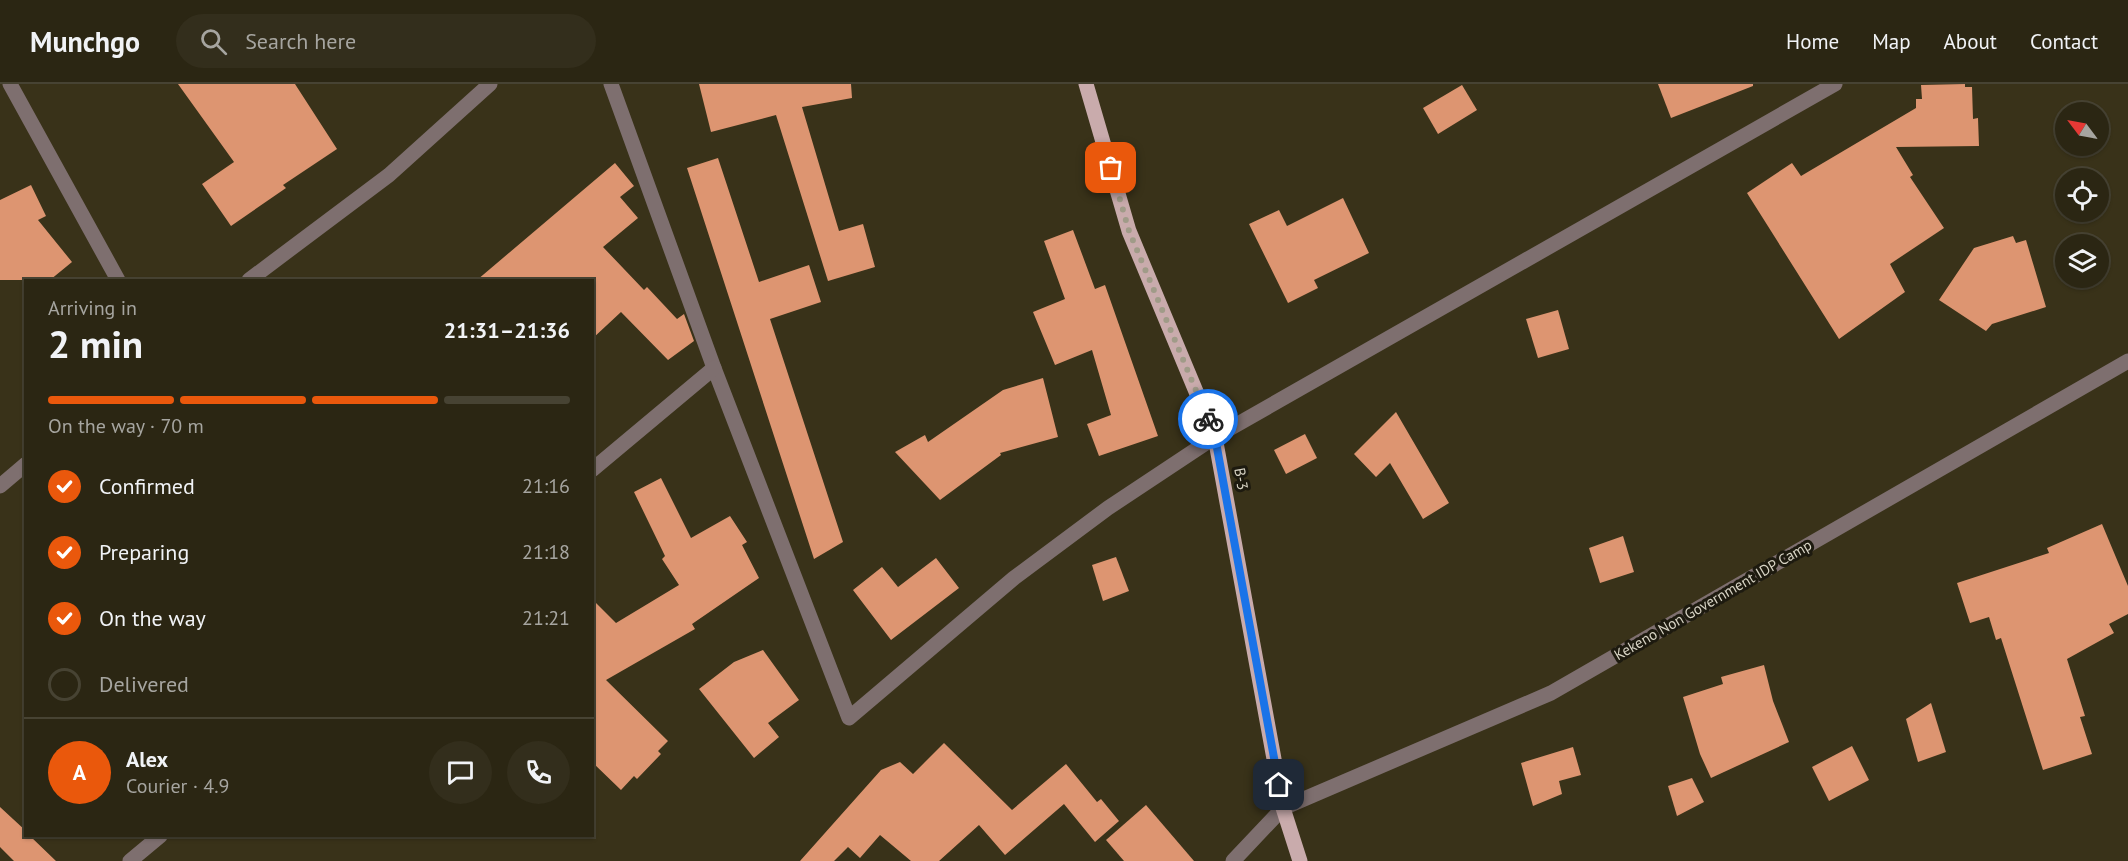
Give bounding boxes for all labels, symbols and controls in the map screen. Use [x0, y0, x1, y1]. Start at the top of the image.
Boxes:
search box [176, 14, 596, 68]
text: Munchgo [30, 23, 140, 60]
icon: search [197, 25, 230, 58]
text: Search here [245, 27, 356, 55]
text: Home [1786, 28, 1839, 55]
text: Map [1872, 28, 1911, 55]
text: About [1944, 28, 1997, 55]
text: Contact [2030, 28, 2098, 55]
north arrow [2055, 102, 2109, 156]
map controls [2055, 102, 2109, 288]
pin [1085, 142, 1136, 193]
icon: bag [1094, 151, 1127, 184]
button: locate [2055, 168, 2109, 222]
button: layers [2055, 234, 2109, 288]
text: Arriving in [48, 295, 137, 321]
text: 21:31–21:36 [444, 316, 570, 344]
text: 2 min [48, 318, 143, 369]
courier [1178, 389, 1238, 449]
icon: bike [1192, 403, 1225, 436]
text: On the way · 70 m [48, 413, 204, 439]
street label: B-3 [1230, 466, 1253, 492]
icon: check [48, 470, 81, 503]
text: Confirmed [99, 472, 195, 500]
text: 21:16 [522, 473, 570, 499]
street label: Kekeno Non Government IDP Camp [1610, 535, 1815, 664]
icon: check [48, 536, 81, 569]
text: Preparing [99, 538, 189, 566]
text: 21:18 [522, 539, 570, 565]
icon: check [48, 602, 81, 635]
text: On the way [99, 604, 206, 632]
text: 21:21 [522, 605, 570, 631]
text: Delivered [99, 670, 189, 698]
button: chat [429, 741, 492, 804]
button: phone [507, 741, 570, 804]
text: Alex [126, 745, 168, 773]
text: A [73, 758, 86, 786]
pin [1253, 759, 1304, 810]
icon: home [1262, 768, 1295, 801]
text: Courier · 4.9 [126, 773, 229, 799]

